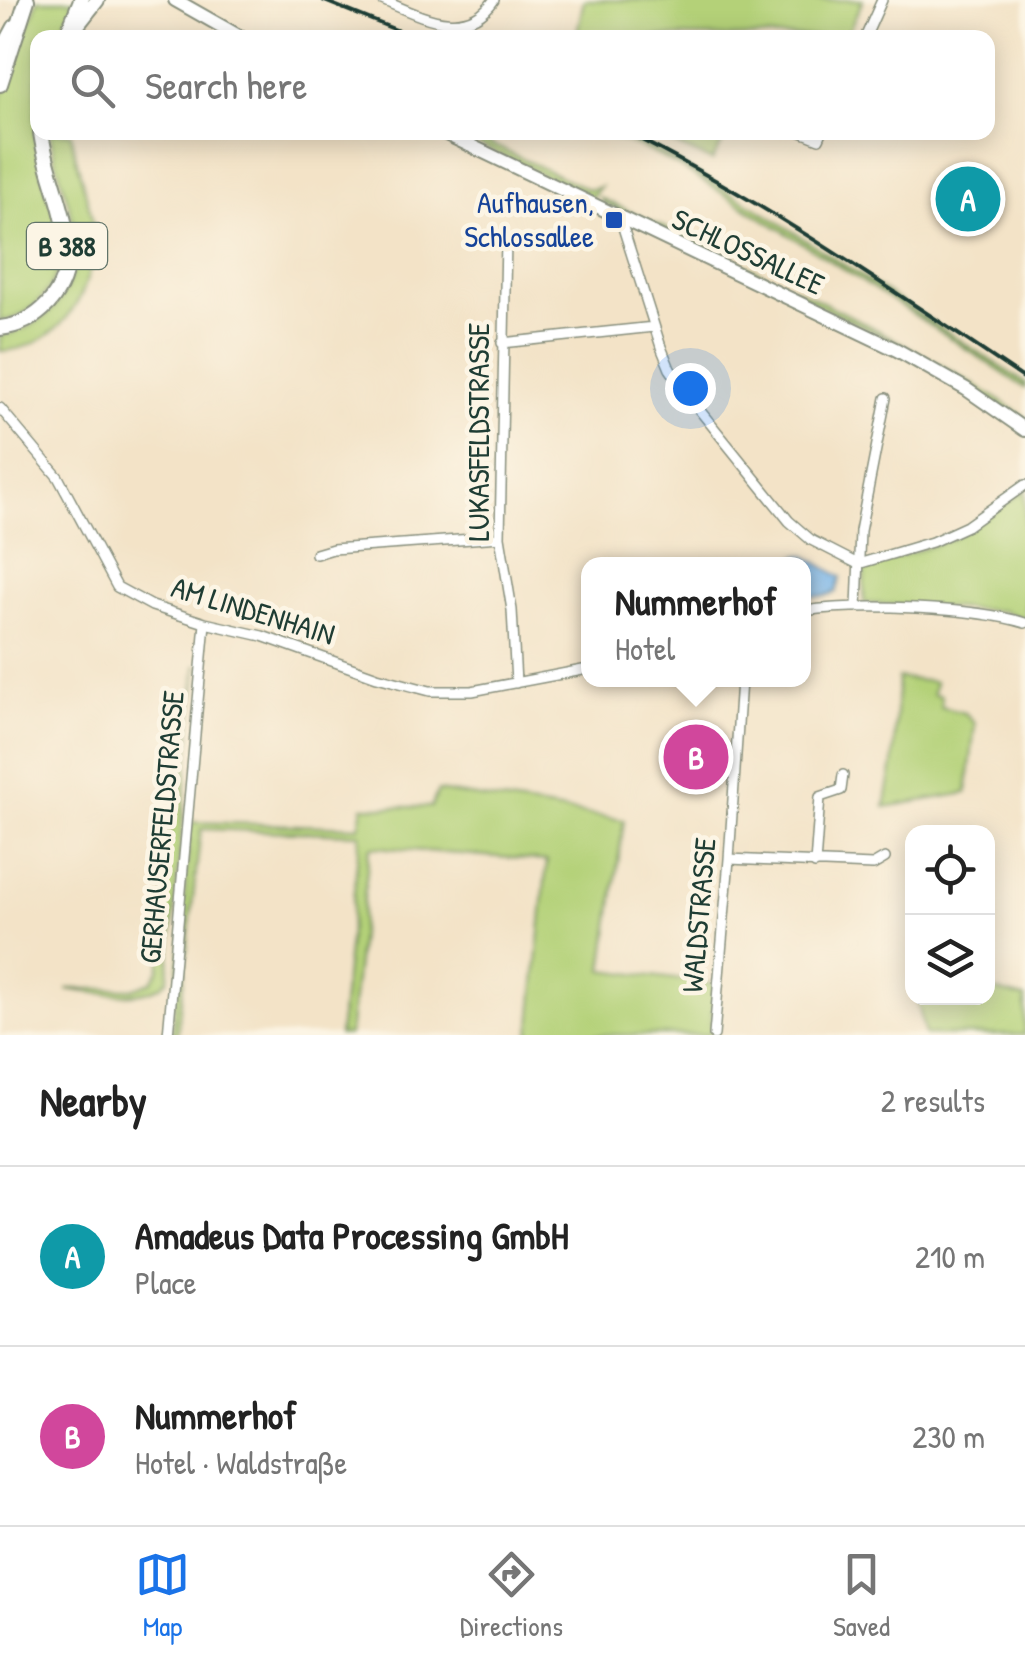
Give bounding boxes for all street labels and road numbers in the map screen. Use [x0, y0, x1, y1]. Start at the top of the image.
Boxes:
street label: SCHLOSSALLEE [666, 198, 831, 304]
road number: B 388 [27, 223, 107, 269]
street label: LUKASFELDSTRASSE [458, 323, 498, 541]
street label: AM LINDENHAIN [167, 566, 340, 654]
street label: GERHAUSERFELDSTRASSE [129, 689, 193, 965]
street label: WALDSTRASSE [671, 836, 725, 994]

